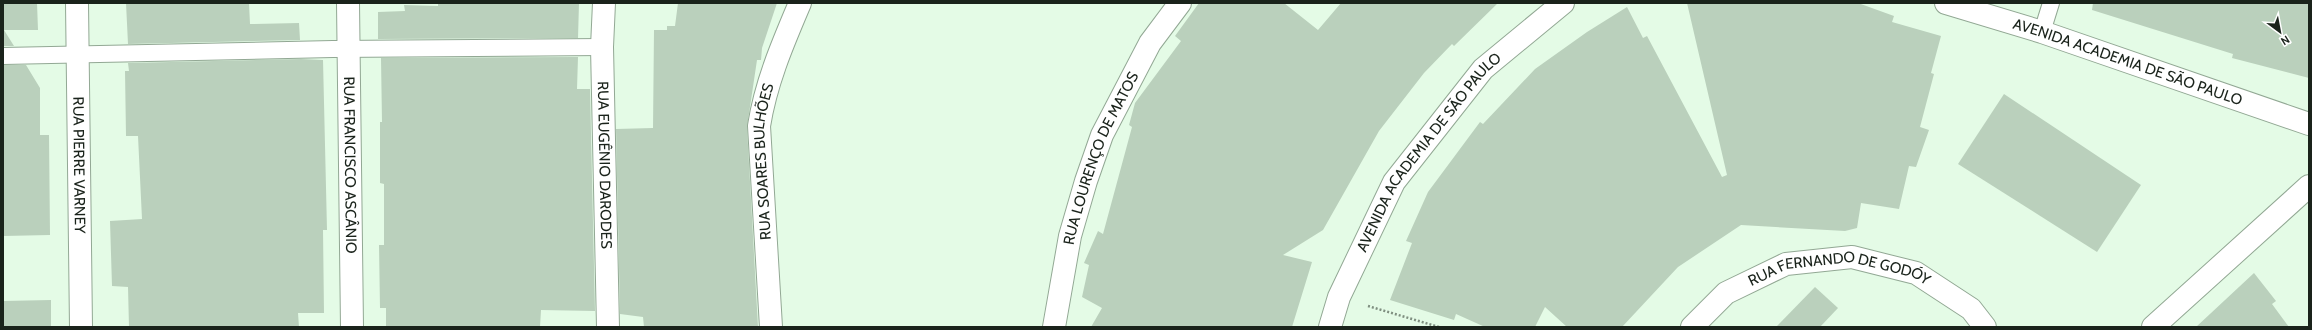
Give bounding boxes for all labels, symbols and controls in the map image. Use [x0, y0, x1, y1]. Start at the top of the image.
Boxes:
north arrow [2260, 12, 2300, 52]
street label: AVENIDA ACADEMIA DE SÃO PAULO [2011, 15, 2245, 109]
text: N [2278, 32, 2292, 48]
street label: AVENIDA ACADEMIA DE SÃO PAULO [1353, 49, 1505, 255]
street label: RUA LOURENÇO DE MATOS [1060, 68, 1143, 246]
street label: RUA FRANCISCO ASCÂNIO [340, 76, 361, 254]
street label: RUA EUGÊNIO DARODES [594, 81, 615, 249]
street label: RUA SOARES BULHÕES [750, 81, 778, 241]
street label: RUA PIERRE VARNEY [69, 96, 89, 234]
text: RUA FERNANDO DE GODÓY [1745, 248, 1934, 290]
street label: RUA FERNANDO DE GODÓY [1745, 276, 1933, 294]

